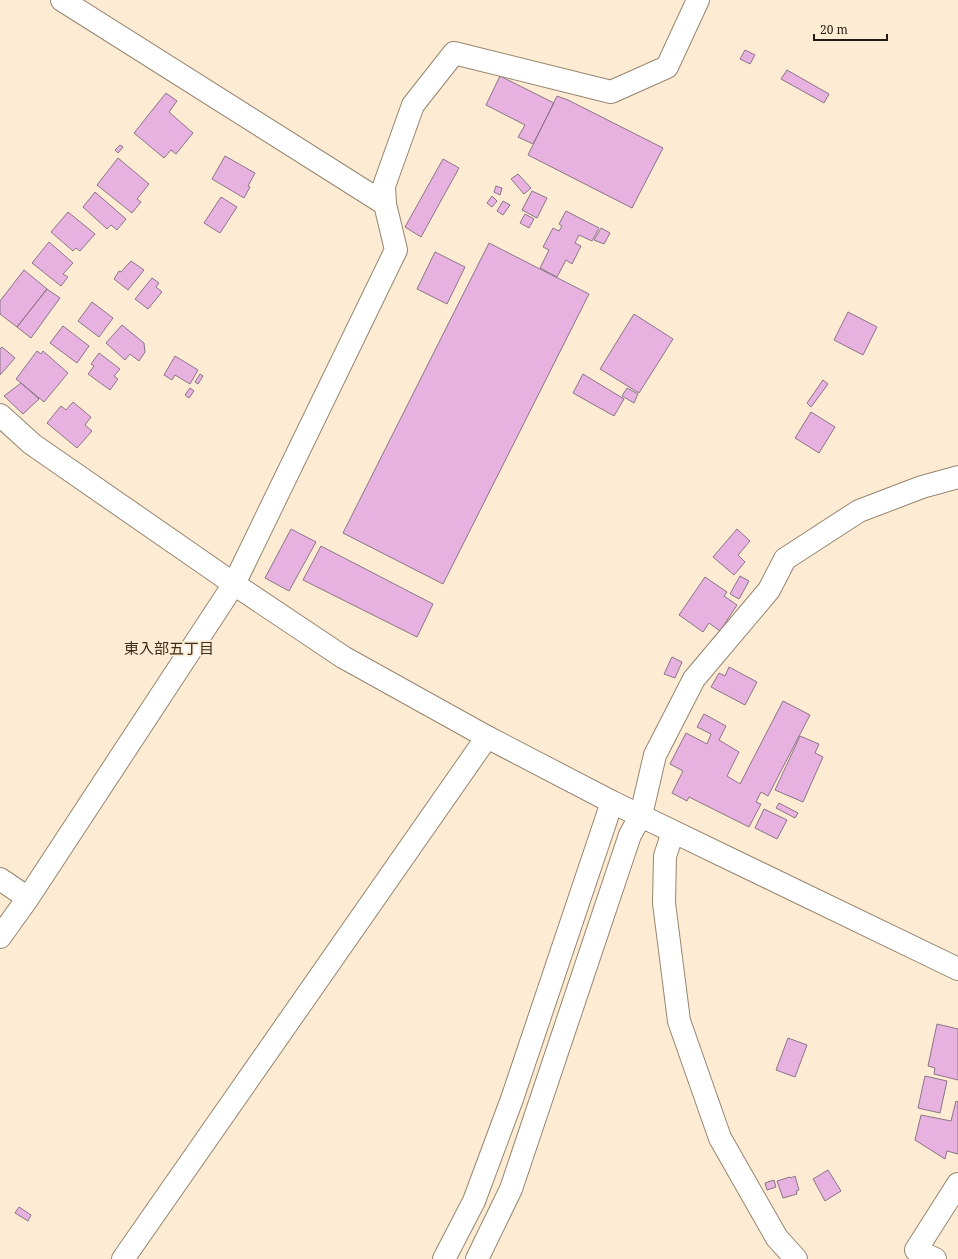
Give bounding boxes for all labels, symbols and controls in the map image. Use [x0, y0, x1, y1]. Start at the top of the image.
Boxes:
scale bar [814, 16, 887, 42]
text: 20 m [820, 21, 848, 38]
district label: 東入部五丁目 [124, 638, 214, 658]

